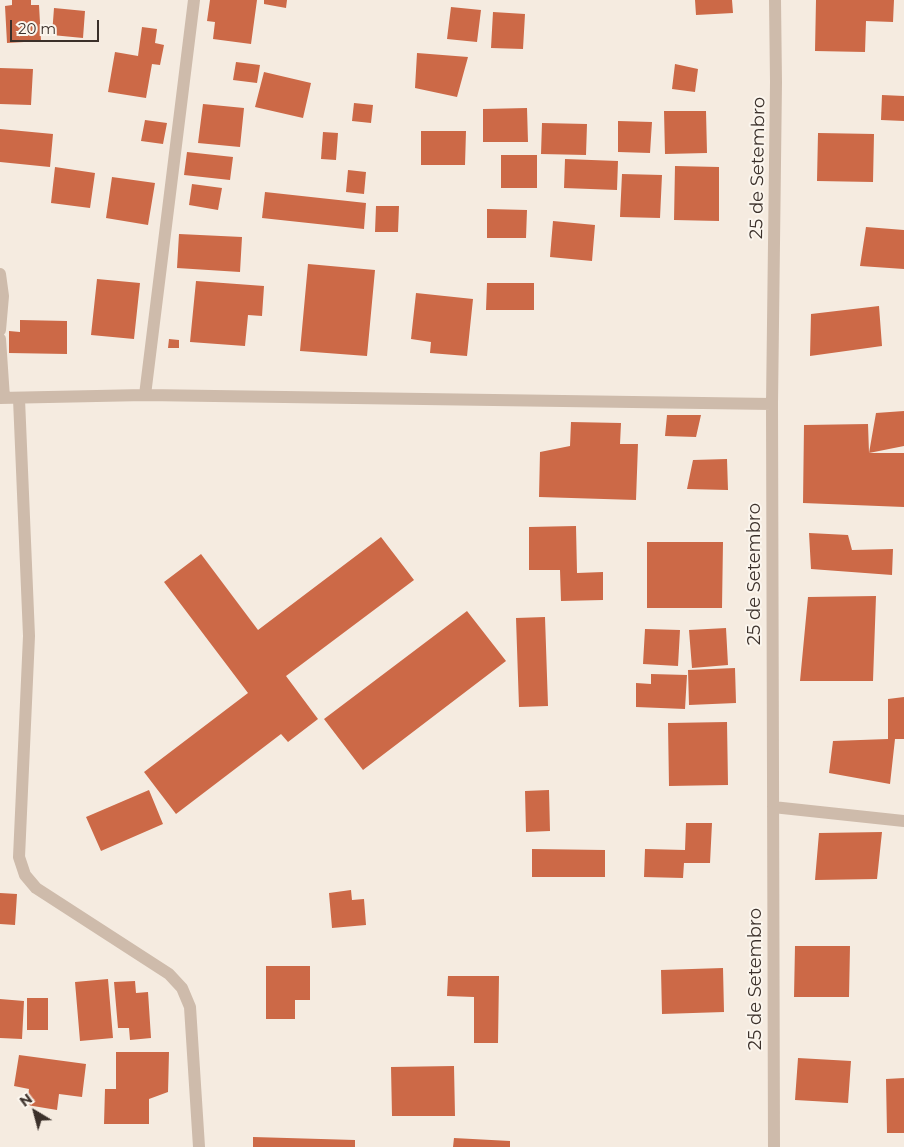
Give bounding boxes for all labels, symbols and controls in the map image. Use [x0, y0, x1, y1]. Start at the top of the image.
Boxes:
scale bar [12, 10, 101, 42]
text: 20 m [18, 19, 56, 38]
street label: 25 de Setembro [746, 97, 770, 239]
street label: 25 de Setembro [744, 503, 766, 645]
street label: 25 de Setembro [745, 908, 767, 1050]
north arrow [10, 1087, 60, 1137]
text: N [16, 1089, 36, 1111]

